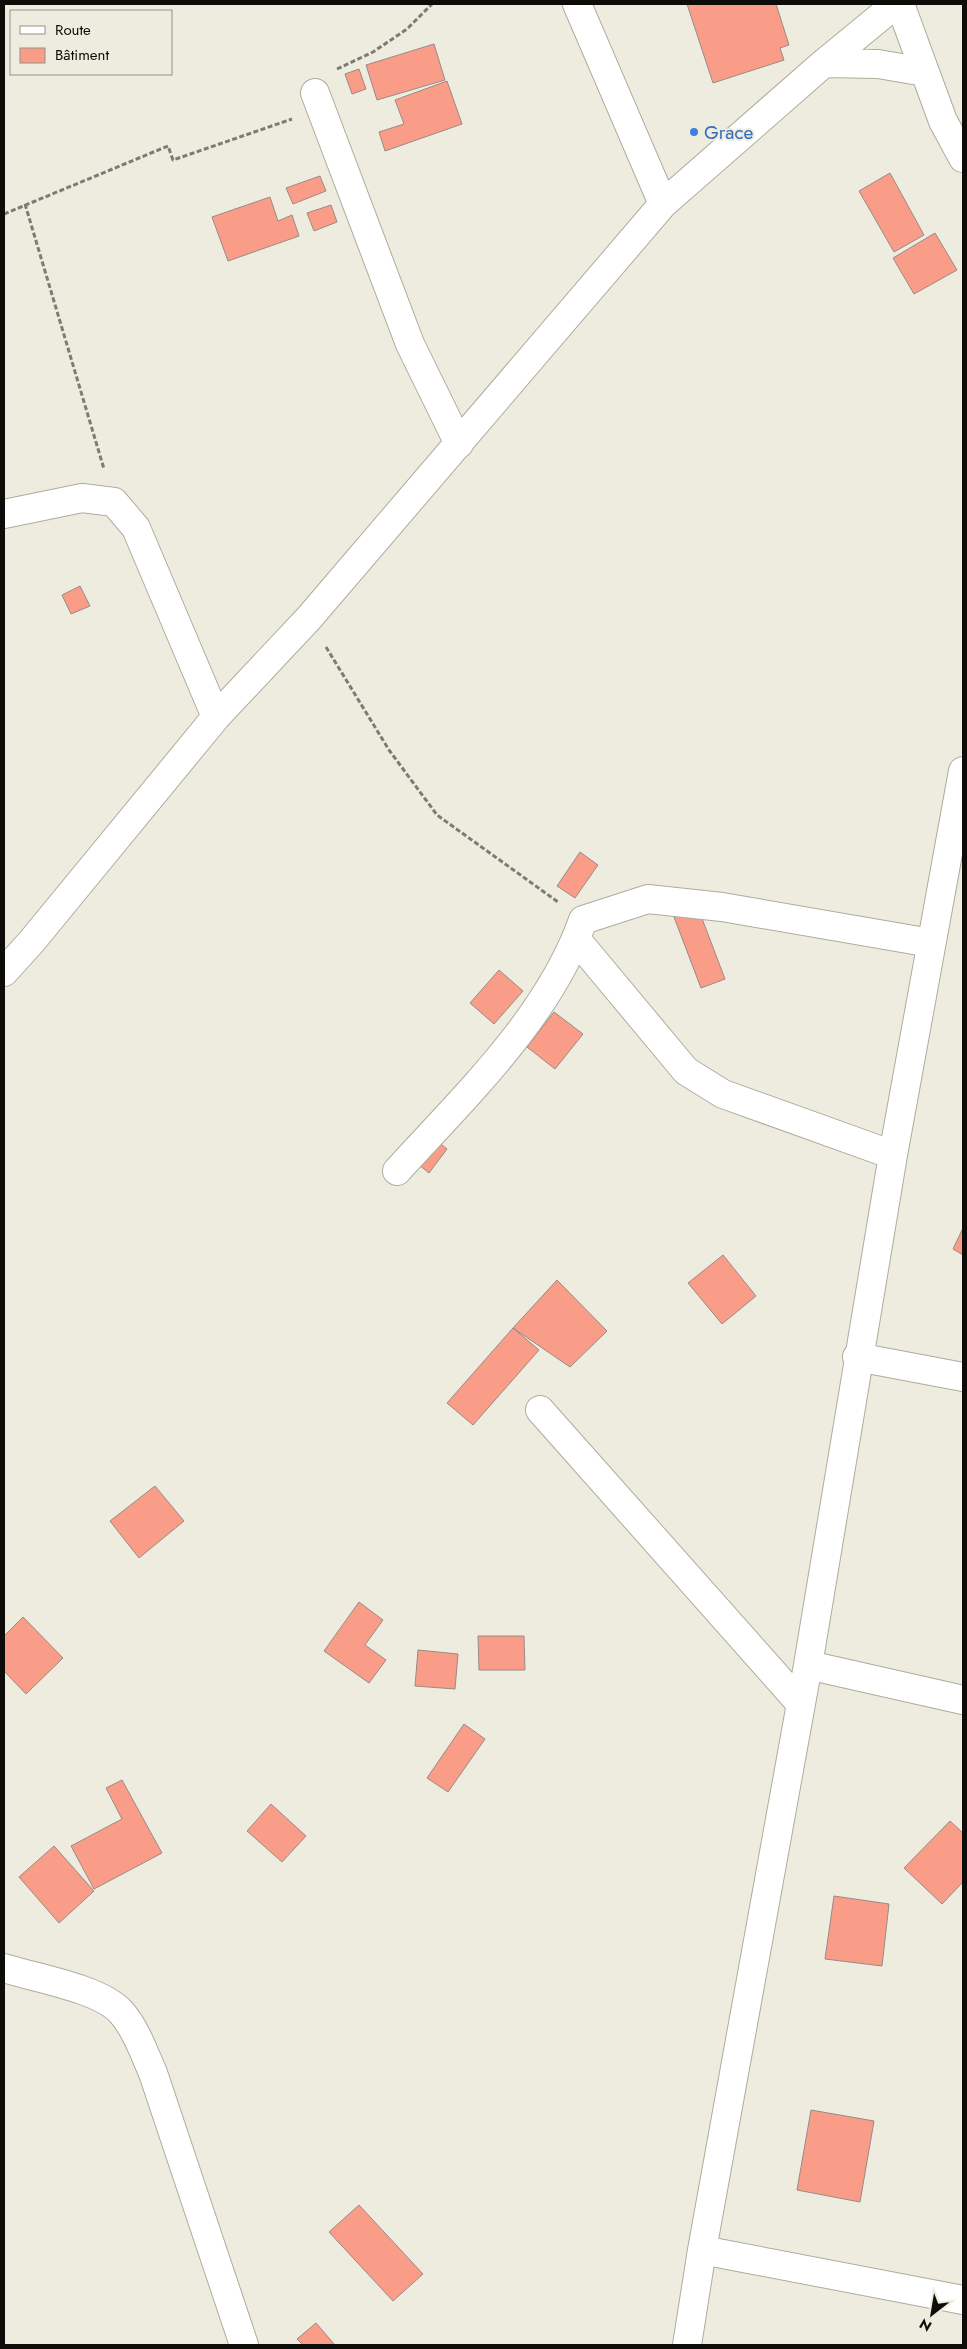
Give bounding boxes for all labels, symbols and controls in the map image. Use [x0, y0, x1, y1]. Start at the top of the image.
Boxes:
legend [10, 10, 172, 75]
text: Route [55, 19, 91, 41]
text: Bâtiment [55, 44, 109, 66]
place label: Grace [704, 119, 753, 146]
marker: Grace [688, 126, 700, 138]
north arrow [907, 2289, 957, 2339]
text: N [915, 2314, 935, 2337]

